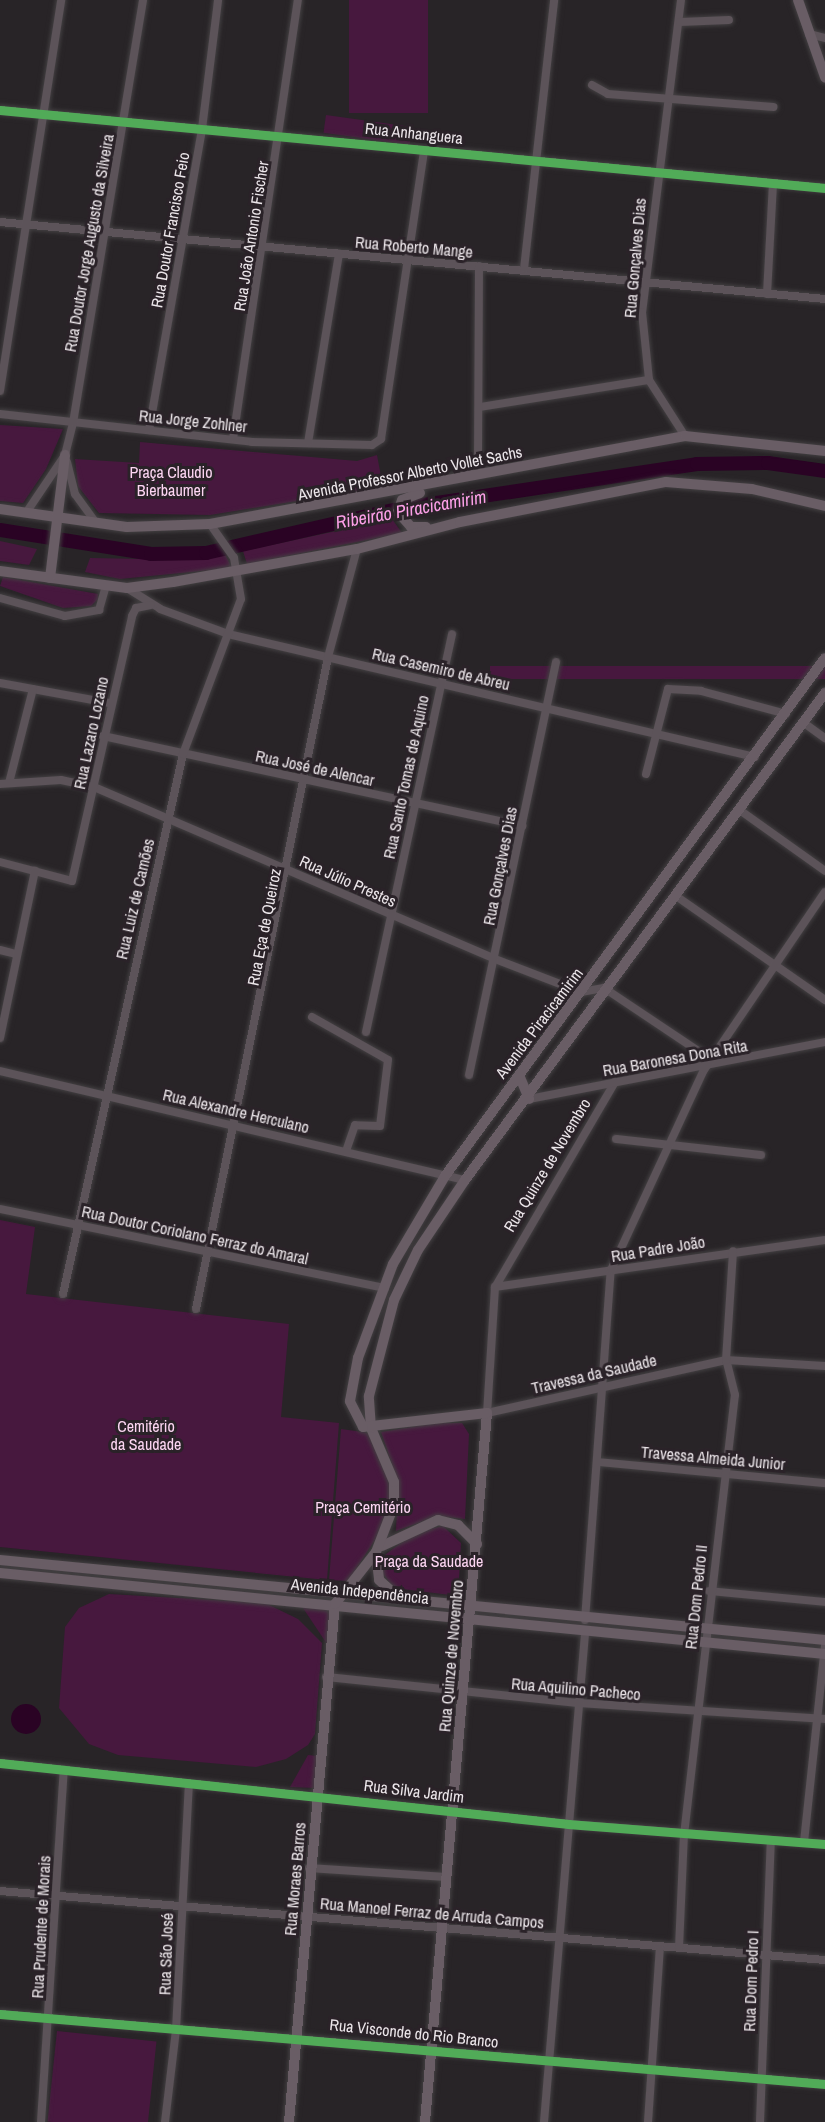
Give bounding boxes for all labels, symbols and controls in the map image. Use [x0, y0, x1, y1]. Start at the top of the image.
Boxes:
street label: Rua Anhanguera [364, 118, 464, 148]
street label: Rua Doutor Jorge Augusto da Silveira [60, 132, 118, 354]
street label: Rua Doutor Francisco Feio [147, 151, 193, 309]
street label: Rua João Antonio Fischer [230, 159, 272, 313]
street label: Rua Gonçalves Dias [620, 197, 650, 319]
street label: Rua Roberto Mange [354, 232, 474, 262]
street label: Rua Jorge Zohlner [138, 406, 248, 436]
street label: Avenida Professor Alberto Vollet Sachs [296, 442, 524, 504]
park label: Praça Claudio Bierbaumer [129, 462, 213, 500]
water label: Ribeirão Piracicamirim [334, 486, 488, 534]
street label: Rua Casemiro de Abreu [370, 644, 512, 694]
street label: Rua Lazaro Lozano [70, 675, 112, 791]
street label: Rua Santo Tomas de Aquino [379, 693, 433, 861]
street label: Rua José de Alencar [253, 746, 377, 790]
street label: Rua Gonçalves Dias [479, 805, 521, 927]
street label: Rua Luiz de Camões [112, 837, 158, 961]
street label: Rua Júlio Prestes [297, 851, 399, 911]
street label: Rua Eça de Queiroz [243, 867, 285, 987]
street label: Avenida Piracicamirim [491, 964, 587, 1082]
street label: Rua Baronesa Dona Rita [601, 1036, 749, 1080]
street label: Rua Alexandre Herculano [161, 1085, 311, 1137]
street label: Rua Quinze de Novembro [500, 1095, 594, 1235]
street label: Rua Doutor Coriolano Ferraz do Amaral [80, 1201, 310, 1269]
street label: Rua Padre João [610, 1232, 706, 1266]
street label: Travessa da Saudade [530, 1350, 658, 1398]
park label: Cemitério da Saudade [111, 1416, 181, 1454]
street label: Travessa Almeida Junior [640, 1442, 786, 1474]
park label: Praça Cemitério [315, 1497, 411, 1517]
street label: Rua Dom Pedro II [681, 1544, 711, 1650]
park label: Praça da Saudade [375, 1551, 483, 1571]
street label: Avenida Independência [290, 1574, 430, 1608]
street label: Rua Quinze de Novembro [435, 1579, 467, 1733]
street label: Rua Aquilino Pacheco [510, 1674, 642, 1704]
street label: Rua Silva Jardim [363, 1775, 465, 1807]
street label: Rua Moraes Barros [280, 1822, 310, 1936]
street label: Rua Prudente de Morais [28, 1855, 54, 1999]
street label: Rua Manoel Ferraz de Arruda Campos [319, 1894, 545, 1932]
street label: Rua São José [155, 1912, 177, 1996]
street label: Rua Dom Pedro I [740, 1930, 762, 2032]
street label: Rua Visconde do Rio Branco [329, 2015, 499, 2051]

